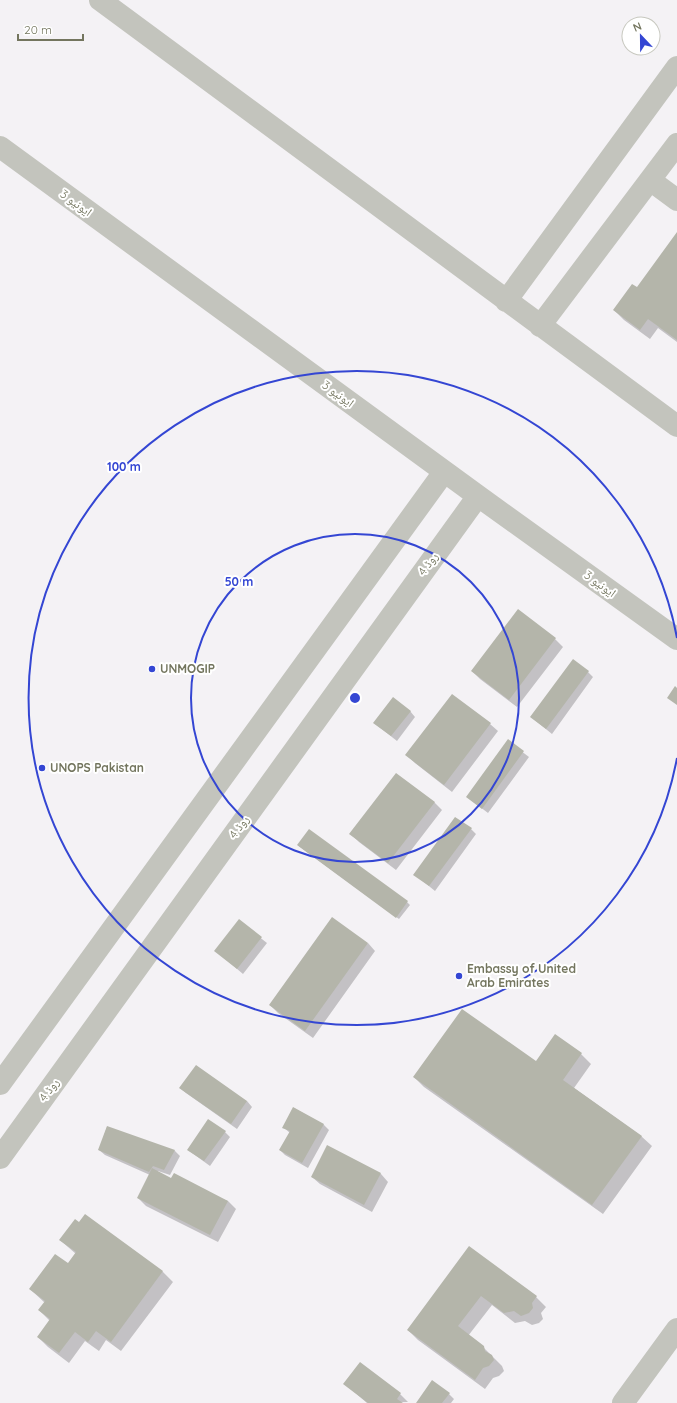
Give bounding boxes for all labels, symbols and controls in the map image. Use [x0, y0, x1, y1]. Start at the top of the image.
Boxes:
scale bar [18, 16, 83, 42]
north arrow [621, 16, 661, 56]
text: N [631, 19, 644, 35]
text: 20 m [24, 22, 52, 37]
street label: ایونیو 3 [57, 186, 95, 219]
street label: ایونیو 3 [319, 377, 357, 410]
text: 100 m [107, 459, 141, 474]
street label: روڈ 4 [414, 549, 441, 578]
street label: ایونیو 3 [581, 567, 619, 600]
text: 50 m [225, 574, 253, 589]
place label: UNMOGIP [160, 661, 215, 676]
marker: UNMOGIP [147, 664, 157, 674]
centre of rings [348, 691, 362, 705]
place label: UNOPS Pakistan [50, 760, 144, 775]
marker: UNOPS Pakistan [37, 763, 47, 773]
street label: روڈ 4 [225, 812, 252, 841]
place label: Embassy of United Arab Emirates [467, 961, 576, 990]
marker: Embassy of United Arab Emirates [454, 971, 464, 981]
street label: روڈ 4 [35, 1075, 62, 1104]

